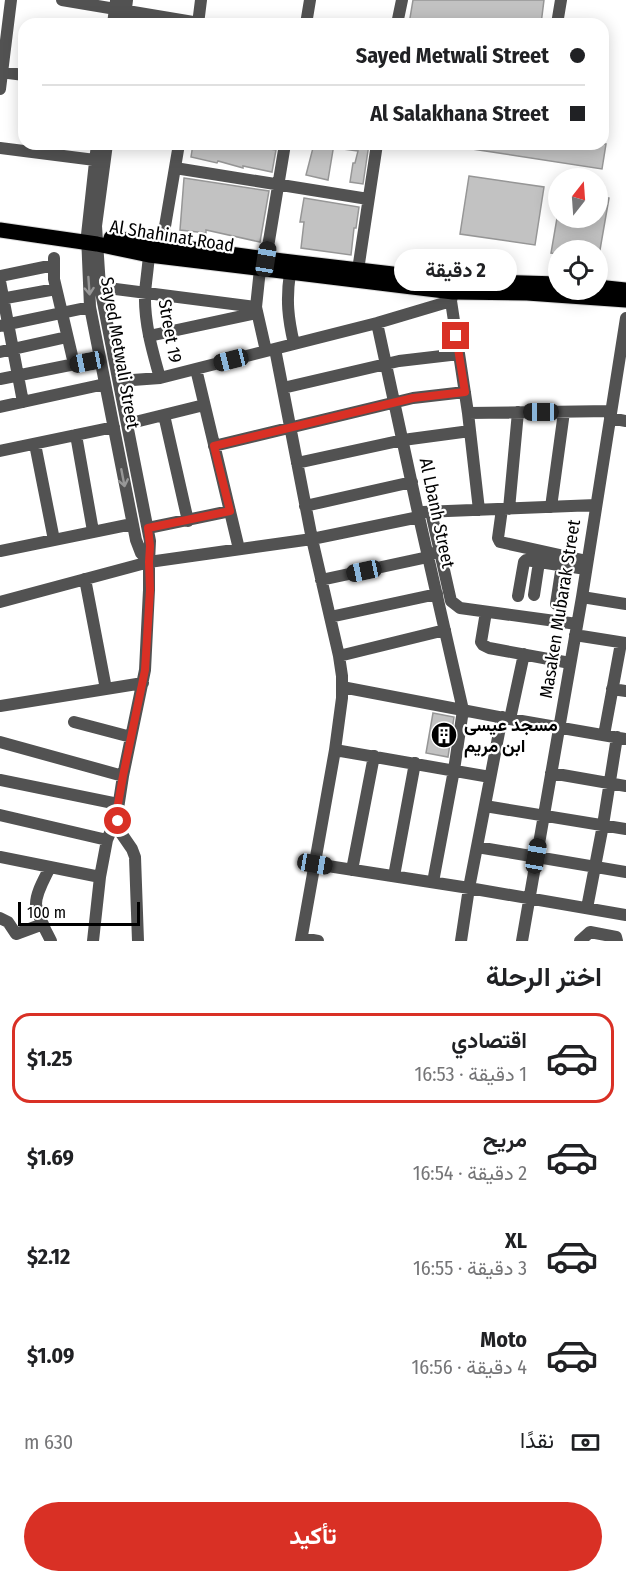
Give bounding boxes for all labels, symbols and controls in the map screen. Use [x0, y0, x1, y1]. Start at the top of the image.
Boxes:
text: Sayed Metwali Street [356, 42, 549, 69]
text: Al Salakhana Street [370, 100, 549, 127]
north arrow [548, 168, 608, 228]
map controls [548, 168, 608, 300]
street label: Al Shahinat Road [108, 215, 236, 257]
car [254, 240, 278, 278]
button: locate [548, 240, 608, 300]
callout: 2 دقيقة [394, 249, 518, 291]
text: 2 دقيقة [425, 258, 486, 282]
one-way arrow [84, 275, 95, 295]
street label: Sayed Metwali Street [96, 275, 144, 431]
street label: Street 19 [154, 297, 186, 365]
route end [442, 322, 469, 349]
car [211, 347, 251, 373]
car [68, 350, 106, 374]
car [523, 403, 559, 421]
street label: Al Lbanh Street [415, 456, 459, 570]
one-way arrow [118, 467, 129, 487]
street label: Masaken Mubarak Street [535, 518, 585, 700]
car [345, 558, 383, 584]
place label: مسجد عيسى ابن مريم [464, 714, 558, 758]
building icon: مسجد عيسى ابن مريم [429, 720, 459, 750]
route start [104, 807, 131, 834]
car [524, 837, 548, 875]
car [296, 852, 334, 876]
scale bar [18, 899, 140, 926]
text: 100 m [27, 903, 66, 922]
text: اختر الرحلة [486, 961, 602, 993]
text: اقتصادي [451, 1027, 527, 1054]
icon: car [545, 1031, 599, 1085]
text: $1.25 [27, 1045, 73, 1072]
text: 1 دقيقة · 16:53 [414, 1062, 527, 1086]
text: مريح [483, 1126, 527, 1153]
icon: car [545, 1130, 599, 1184]
text: $1.69 [27, 1144, 74, 1171]
text: 2 دقيقة · 16:54 [413, 1161, 527, 1185]
text: XL [505, 1227, 527, 1254]
icon: car [545, 1229, 599, 1283]
text: $2.12 [27, 1243, 70, 1270]
text: 3 دقيقة · 16:55 [413, 1256, 527, 1280]
text: Moto [480, 1326, 527, 1353]
icon: car [545, 1328, 599, 1382]
text: $1.09 [27, 1342, 74, 1369]
text: 4 دقيقة · 16:56 [412, 1355, 527, 1379]
icon: cash [569, 1426, 602, 1459]
text: نقدًا [520, 1427, 554, 1454]
text: 630 m [24, 1430, 73, 1454]
button: تأكيد [24, 1502, 602, 1571]

